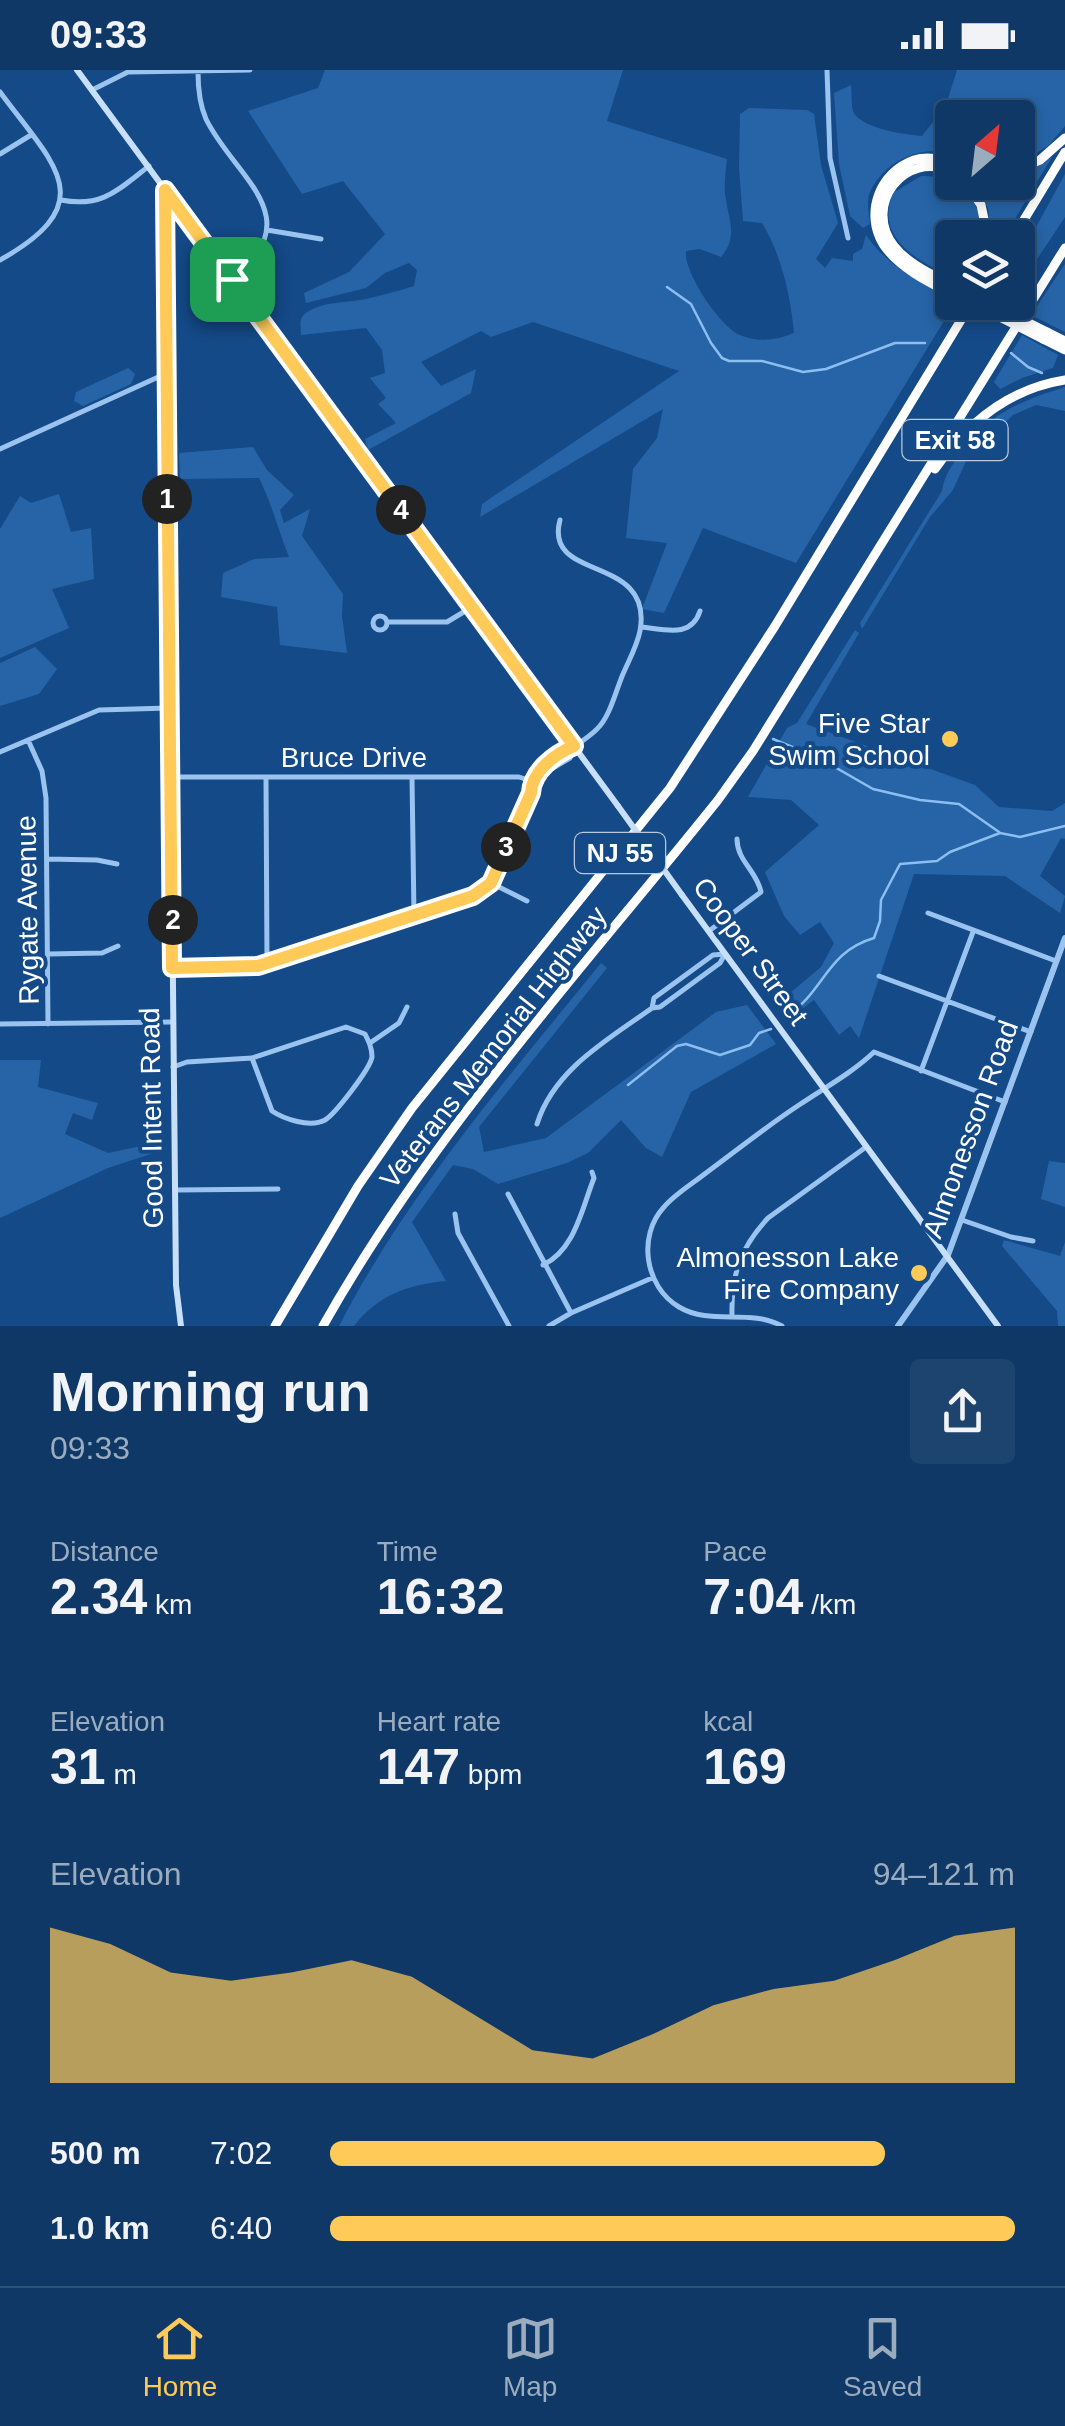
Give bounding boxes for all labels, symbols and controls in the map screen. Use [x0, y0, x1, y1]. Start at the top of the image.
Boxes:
text: 09:33 [50, 14, 147, 56]
north arrow [935, 100, 1035, 200]
map controls [935, 100, 1035, 320]
button: layers [935, 220, 1035, 320]
pin [190, 237, 275, 322]
icon: arrive [205, 252, 260, 307]
road number: Exit 58 [902, 420, 1008, 460]
pin: 1 [142, 474, 192, 524]
text: 1 [159, 483, 175, 514]
pin: 4 [376, 485, 426, 535]
text: 4 [393, 494, 409, 525]
place label: Five Star Swim School [768, 708, 930, 771]
marker: Five Star Swim School [939, 728, 961, 750]
street label: Bruce Drive [281, 742, 427, 773]
street label: Rygate Avenue [10, 815, 45, 1005]
pin: 3 [481, 822, 531, 872]
text: 3 [498, 831, 514, 862]
road number: NJ 55 [575, 833, 665, 873]
street label: Cooper Street [687, 872, 814, 1031]
pin: 2 [148, 895, 198, 945]
street label: Veterans Memorial Highway [374, 900, 613, 1194]
text: 2 [165, 904, 181, 935]
street label: Good Intent Road [134, 1007, 169, 1229]
street label: Almonesson Road [917, 1016, 1024, 1242]
place label: Almonesson Lake Fire Company [676, 1242, 899, 1305]
marker: Almonesson Lake Fire Company [908, 1262, 930, 1284]
button: share [910, 1359, 1015, 1464]
text: Morning run [50, 1361, 371, 1423]
text: 09:33 [50, 1430, 130, 1466]
text: Distance [50, 1536, 159, 1567]
text: Time [377, 1536, 438, 1567]
text: Pace [703, 1536, 767, 1567]
text: 2.34 [50, 1569, 147, 1625]
text: 16:32 [377, 1569, 505, 1625]
text: 7:04 [703, 1569, 803, 1625]
text: km [147, 1589, 192, 1620]
text: /km [803, 1589, 856, 1620]
text: Elevation [50, 1706, 165, 1737]
text: Heart rate [377, 1706, 501, 1737]
text: kcal [703, 1706, 753, 1737]
text: 31 [50, 1739, 106, 1795]
text: 147 [377, 1739, 460, 1795]
text: 169 [703, 1739, 787, 1795]
text: m [106, 1759, 137, 1790]
text: bpm [460, 1759, 522, 1790]
text: Elevation [50, 1856, 182, 1892]
text: 94–121 m [873, 1856, 1015, 1892]
text: 500 m [50, 2135, 141, 2171]
text: 7:02 [210, 2135, 272, 2171]
text: 1.0 km [50, 2210, 150, 2246]
text: 6:40 [210, 2210, 272, 2246]
tab: Home [143, 2311, 217, 2403]
tab: Map [503, 2311, 558, 2403]
tab: Saved [843, 2311, 922, 2403]

